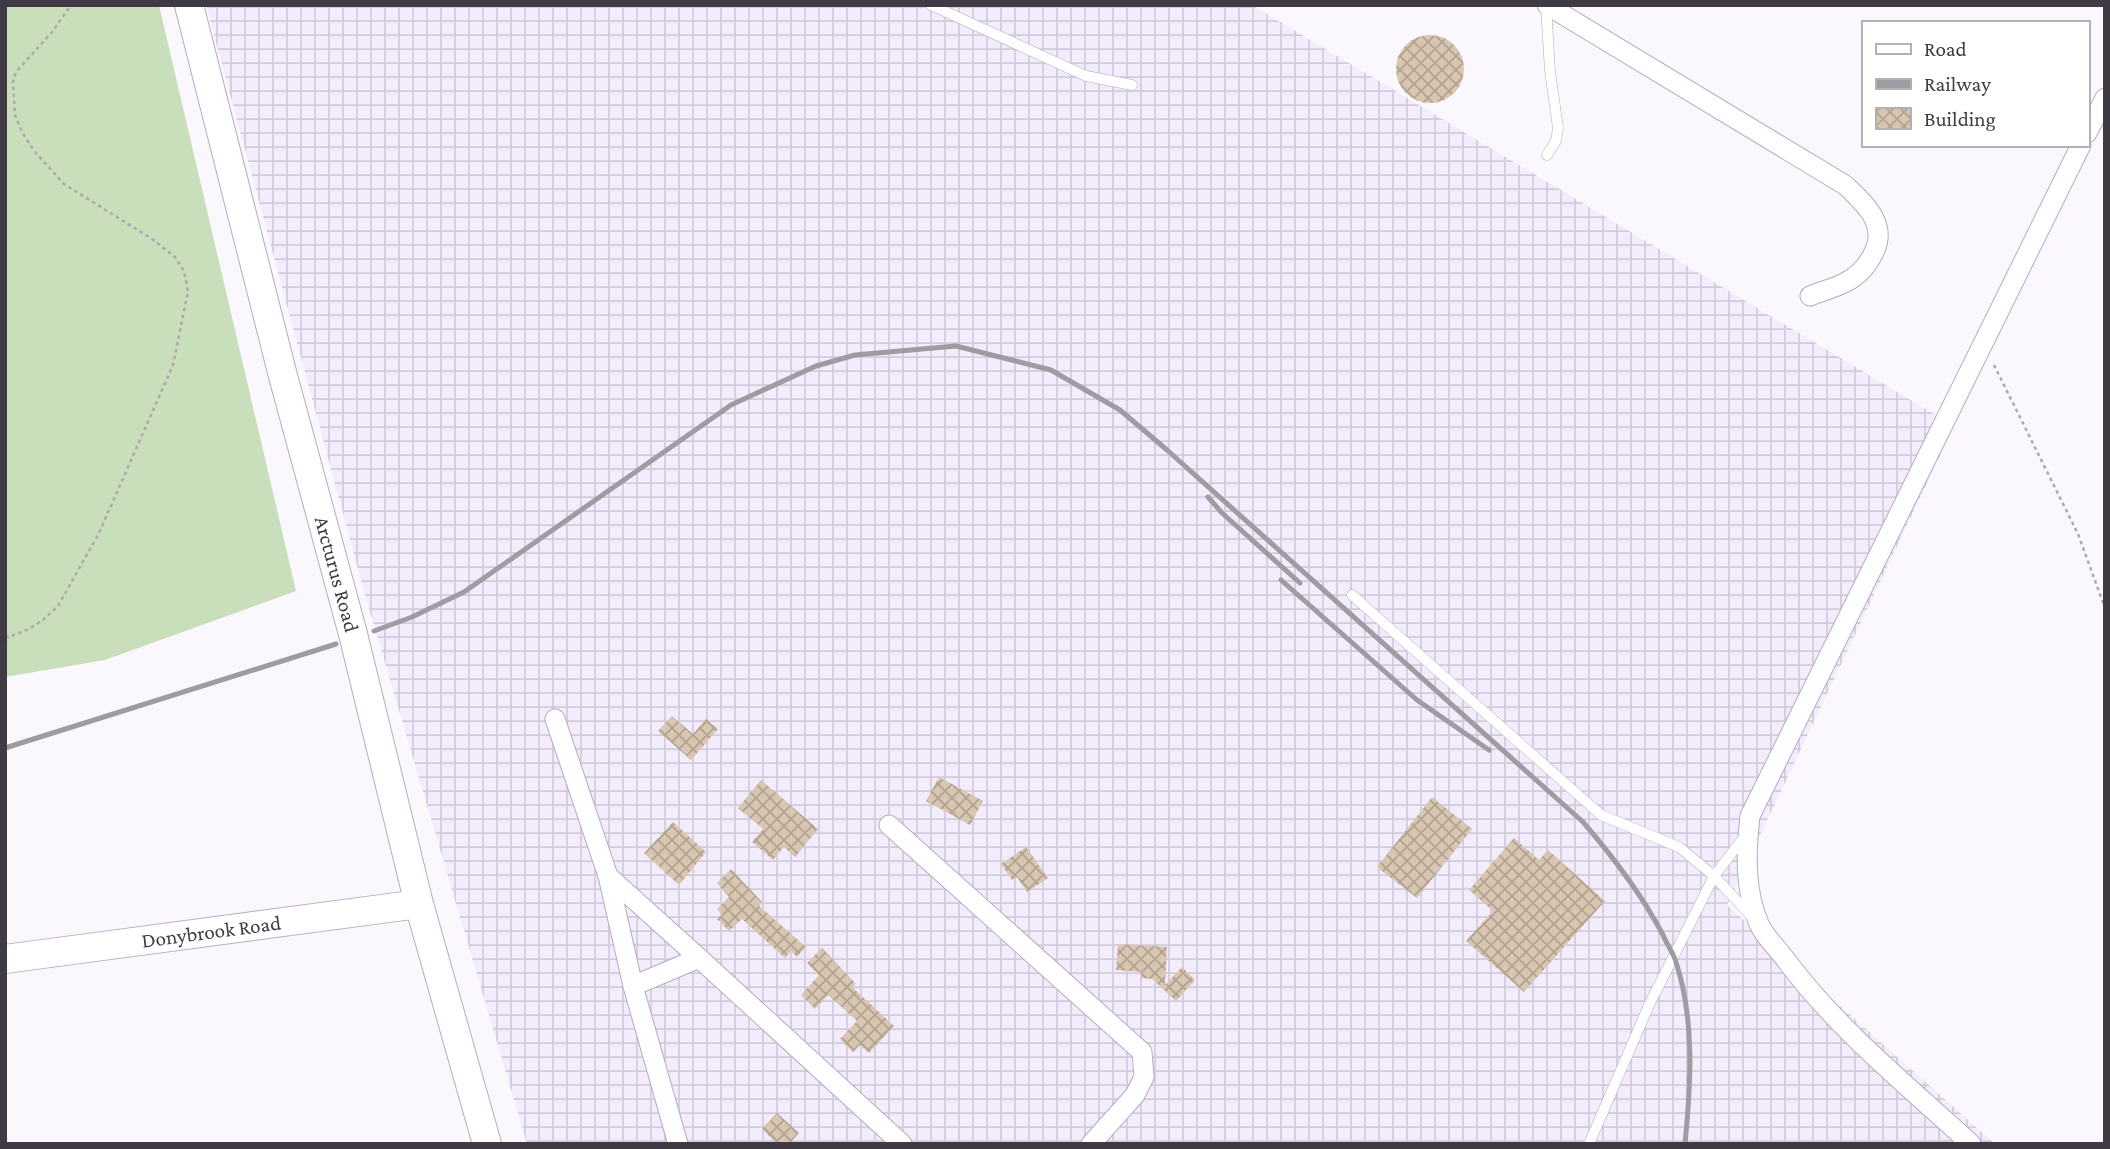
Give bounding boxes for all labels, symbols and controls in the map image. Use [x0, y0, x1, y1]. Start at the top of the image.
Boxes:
legend [1862, 21, 2089, 147]
text: Road [1924, 37, 1967, 61]
text: Railway [1924, 72, 1991, 96]
text: Building [1924, 107, 1996, 131]
street label: Arcturus Road [310, 513, 364, 635]
street label: Donybrook Road [140, 910, 282, 953]

